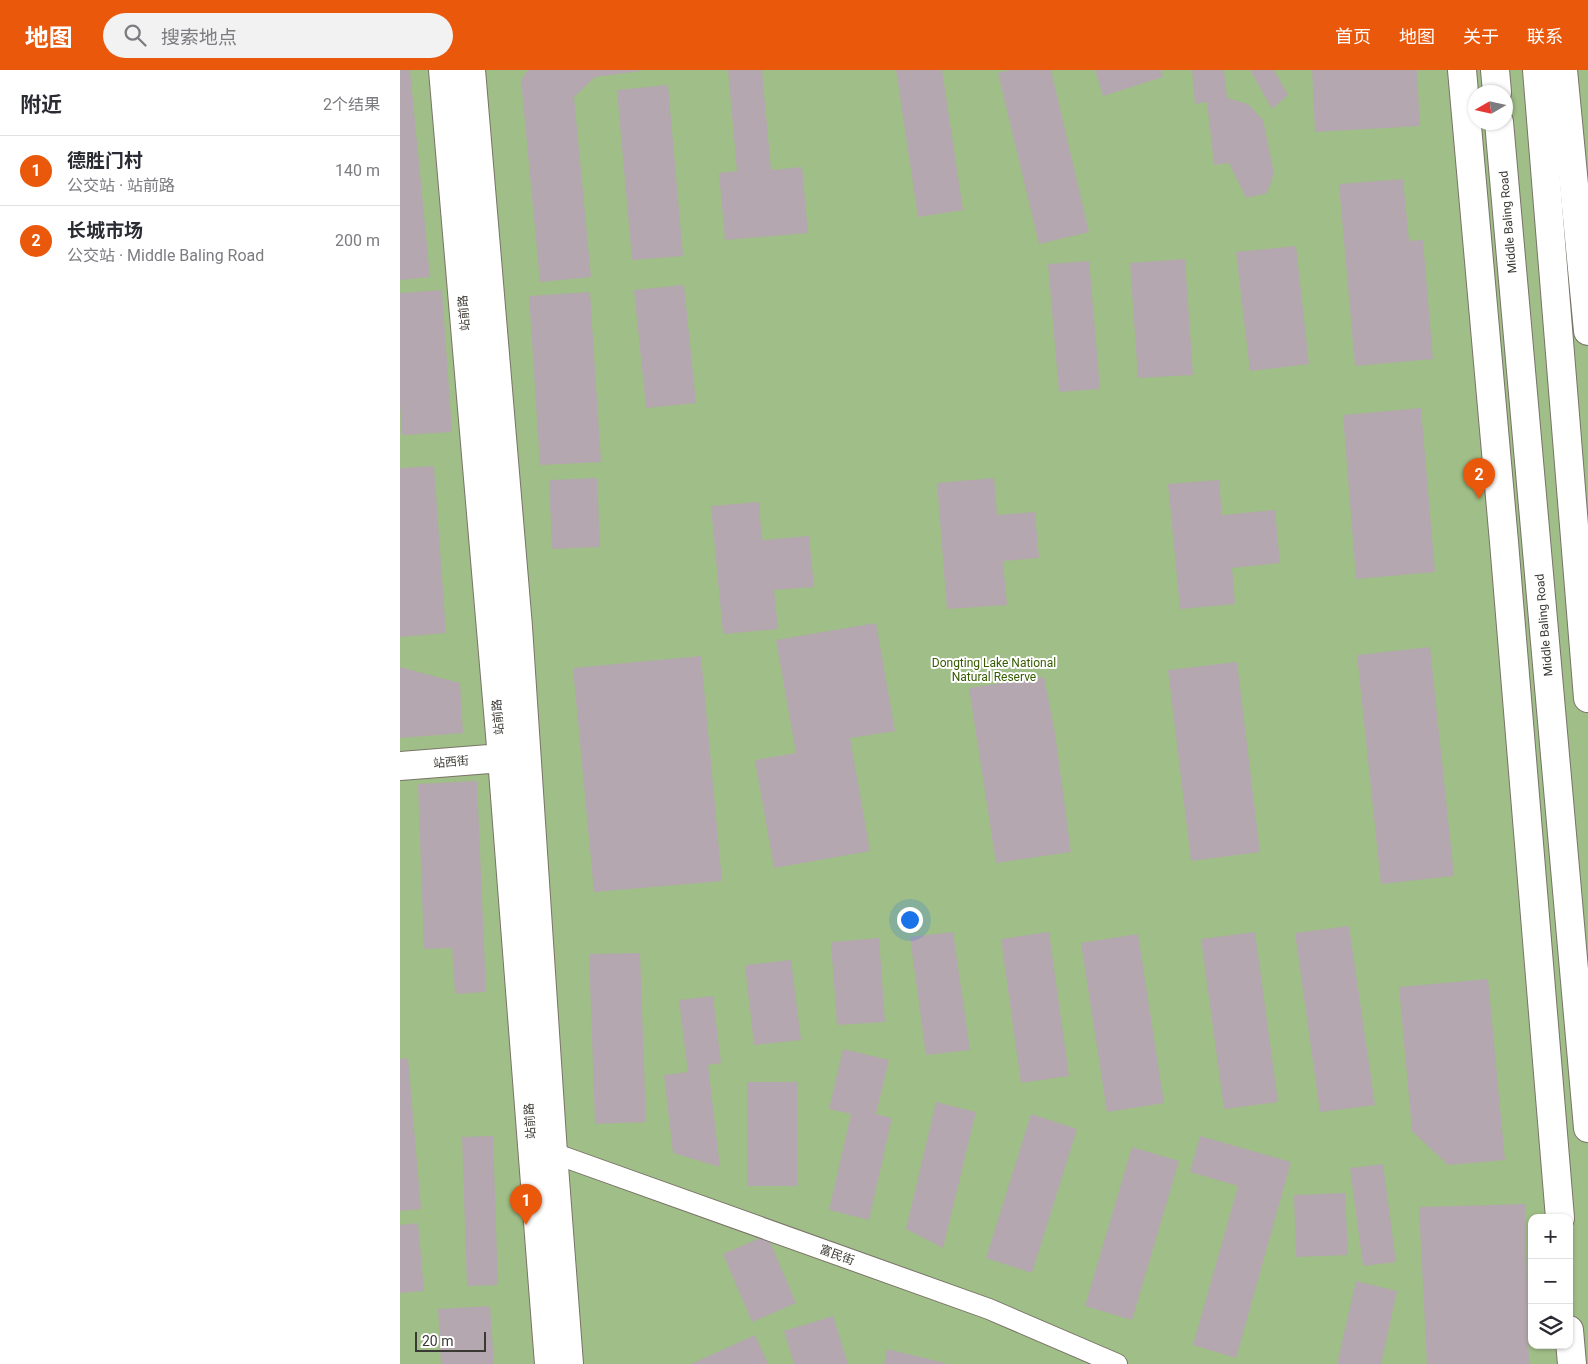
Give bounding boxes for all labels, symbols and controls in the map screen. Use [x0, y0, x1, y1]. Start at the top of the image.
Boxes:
search box [103, 13, 453, 58]
icon: search [121, 21, 149, 49]
text: 地图 [25, 24, 73, 52]
text: 搜索地点 [161, 26, 237, 49]
text: 首页 [1335, 26, 1371, 47]
text: 地图 [1399, 26, 1435, 47]
text: 关于 [1463, 26, 1499, 47]
text: 联系 [1527, 26, 1563, 47]
north arrow [1468, 85, 1513, 130]
text: 附近 [20, 93, 62, 117]
text: 2个结果 [323, 95, 380, 114]
text: 德胜门村 [67, 149, 143, 172]
text: 1 [31, 161, 41, 180]
text: 140 m [335, 161, 380, 180]
street label: Middle Baling Road [1497, 170, 1519, 274]
text: 公交站 · 站前路 [67, 176, 175, 195]
text: 长城市场 [67, 219, 143, 242]
text: 2 [31, 231, 41, 250]
text: 200 m [335, 231, 380, 250]
text: 公交站 · Middle Baling Road [67, 246, 264, 265]
street label: 站前路 [455, 294, 473, 332]
pin: 2 [1463, 458, 1495, 499]
street label: Middle Baling Road [1533, 573, 1555, 677]
park label: Dongting Lake National Natural Reserve [932, 656, 1056, 684]
street label: 站前路 [489, 698, 507, 736]
street label: 站西街 [432, 753, 470, 771]
your location [897, 907, 923, 933]
street label: 站前路 [522, 1103, 538, 1139]
pin: 1 [510, 1184, 542, 1225]
map controls [1528, 1214, 1573, 1349]
button: + [1528, 1214, 1573, 1259]
street label: 富民街 [818, 1242, 856, 1268]
button: − [1528, 1259, 1573, 1304]
button: layers [1528, 1304, 1573, 1349]
scale bar [415, 1329, 486, 1352]
text: 20 m [422, 1333, 454, 1349]

